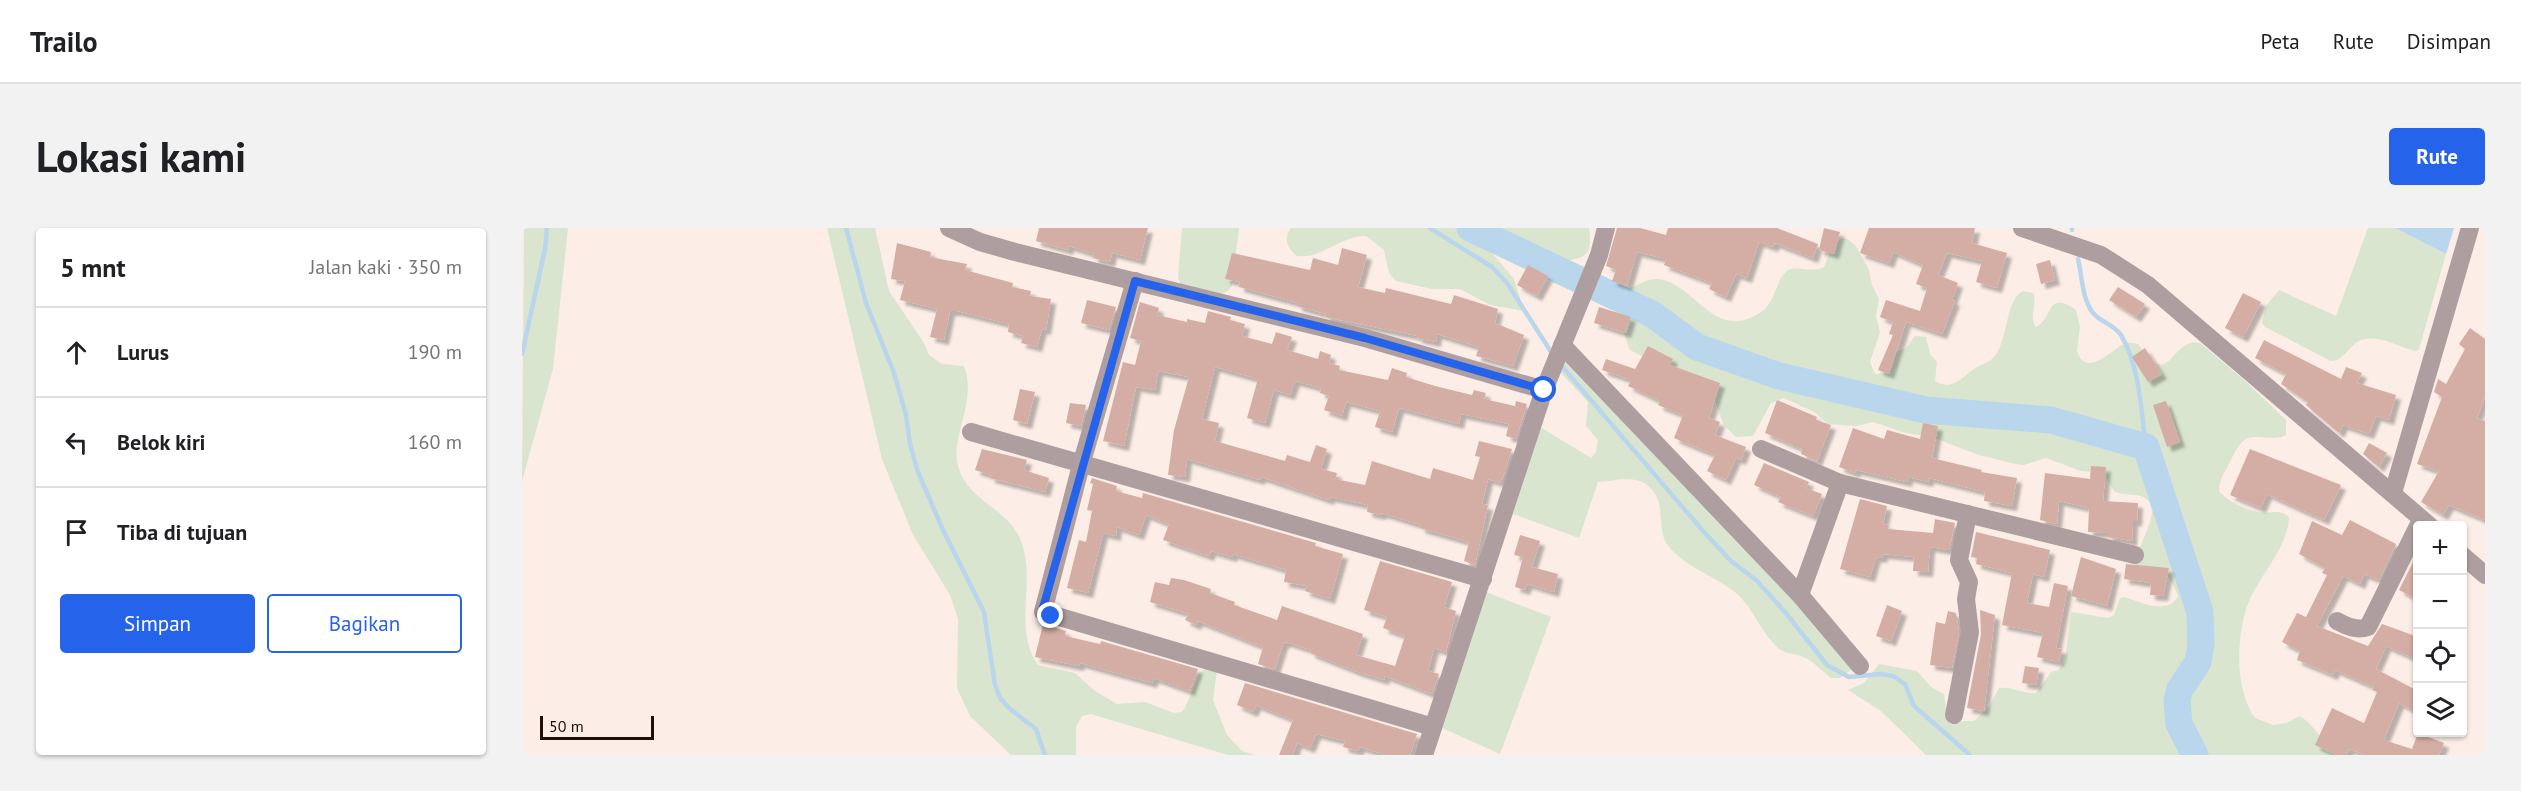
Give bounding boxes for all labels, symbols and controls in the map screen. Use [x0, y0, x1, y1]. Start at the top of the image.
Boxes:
text: Trailo [30, 23, 97, 60]
text: Peta [2260, 28, 2300, 55]
text: Rute [2333, 28, 2374, 55]
text: Disimpan [2407, 28, 2491, 55]
button: Rute [2389, 128, 2485, 185]
text: Lokasi kami [36, 129, 246, 184]
text: 5 mnt [60, 251, 126, 284]
text: Jalan kaki · 350 m [309, 254, 462, 280]
icon: ahead [60, 336, 93, 369]
text: Lurus [117, 338, 169, 366]
text: 190 m [408, 339, 462, 365]
route start [1530, 376, 1556, 402]
icon: left [60, 426, 93, 459]
text: Belok kiri [117, 428, 206, 456]
text: 160 m [408, 429, 462, 455]
icon: arrive [60, 516, 93, 549]
text: Tiba di tujuan [117, 518, 247, 546]
map controls [2413, 521, 2467, 737]
button: + [2413, 521, 2467, 575]
button: − [2413, 575, 2467, 629]
button: Simpan [60, 594, 255, 653]
button: Bagikan [267, 594, 462, 653]
route end [1037, 602, 1063, 628]
button: locate [2413, 629, 2467, 683]
button: layers [2413, 683, 2467, 737]
scale bar [540, 713, 654, 741]
text: 50 m [549, 716, 584, 736]

